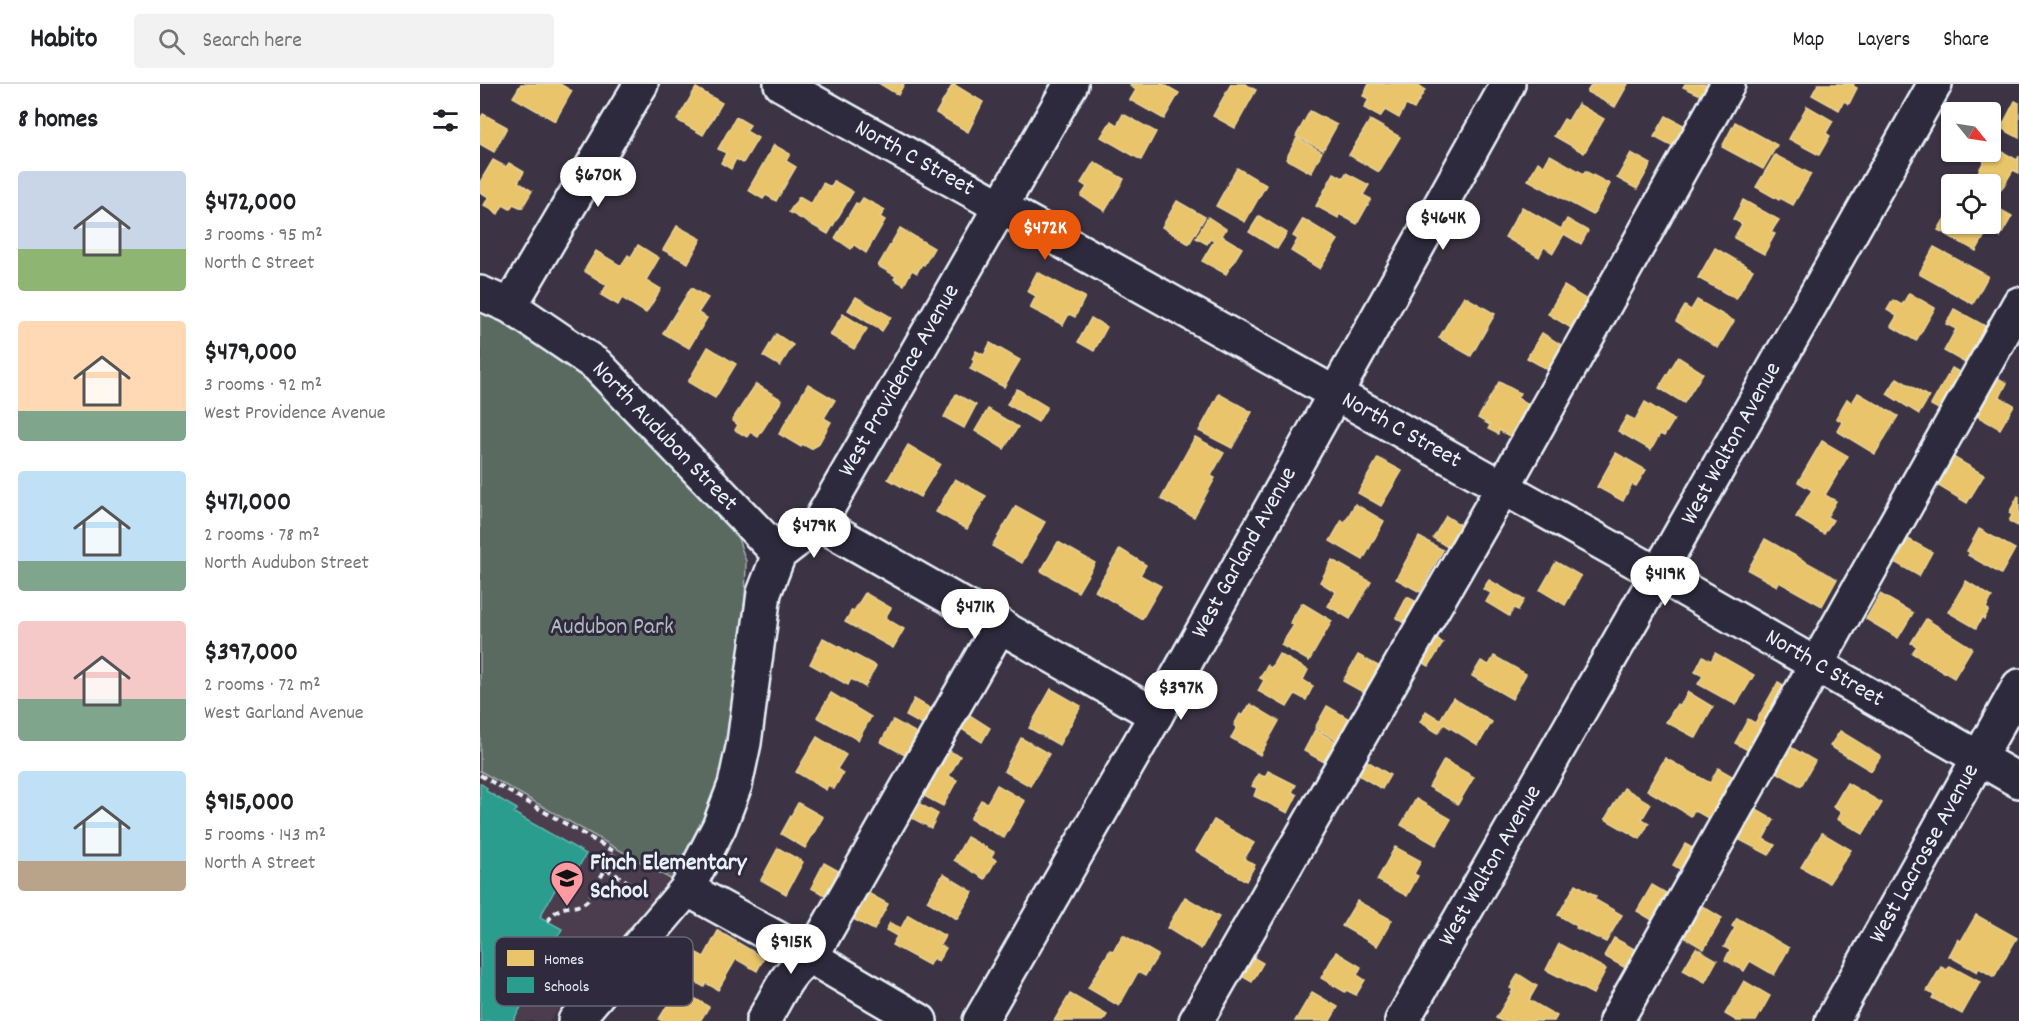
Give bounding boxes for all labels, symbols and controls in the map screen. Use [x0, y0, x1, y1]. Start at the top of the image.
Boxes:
search box [134, 14, 554, 68]
text: Habito [30, 21, 98, 61]
icon: search [155, 25, 188, 58]
text: Search here [203, 26, 302, 57]
text: Map [1793, 26, 1824, 56]
text: Layers [1857, 26, 1910, 56]
text: Share [1943, 26, 1989, 56]
text: 8 homes [18, 102, 98, 139]
north arrow [1941, 102, 2001, 162]
map controls [1941, 102, 2001, 234]
icon: filters [429, 104, 462, 137]
street label: North C Street [848, 112, 980, 206]
pin: $670K [556, 157, 640, 208]
text: $670K [574, 162, 622, 190]
button: locate [1941, 174, 2001, 234]
text: $472,000 [204, 185, 297, 222]
icon: home [66, 195, 138, 267]
pin: $464K [1401, 200, 1485, 251]
text: $464K [1420, 205, 1466, 233]
pin: $472K [1003, 210, 1087, 261]
text: $472K [1023, 215, 1067, 243]
text: 3 rooms · 95 m² [204, 222, 323, 250]
text: North C Street [204, 250, 314, 278]
street label: West Providence Avenue [831, 278, 969, 484]
text: $479,000 [204, 335, 297, 372]
icon: home [66, 345, 138, 417]
street label: North Audubon Street [583, 354, 745, 520]
street label: West Walton Avenue [1673, 356, 1791, 532]
text: 3 rooms · 92 m² [204, 372, 322, 400]
street label: North C Street [1335, 384, 1467, 478]
text: West Providence Avenue [204, 400, 386, 428]
street label: West Garland Avenue [1184, 461, 1306, 645]
text: $471,000 [204, 485, 291, 522]
icon: home [66, 495, 138, 567]
pin: $479K [772, 508, 856, 559]
text: $479K [792, 513, 836, 541]
text: 2 rooms · 78 m² [204, 522, 320, 550]
text: North Audubon Street [204, 550, 369, 578]
pin: $419K [1623, 556, 1707, 607]
text: $419K [1644, 561, 1686, 589]
pin: $471K [933, 589, 1017, 640]
text: $471K [955, 594, 995, 622]
park label: Audubon Park [550, 611, 674, 645]
street label: North C Street [1758, 621, 1890, 717]
text: $397,000 [204, 635, 298, 672]
icon: home [66, 645, 138, 717]
pin: $397K [1139, 670, 1223, 721]
text: 2 rooms · 72 m² [204, 672, 320, 700]
text: $397K [1158, 675, 1204, 703]
text: West Garland Avenue [204, 700, 364, 728]
street label: West Lacrosse Avenue [1861, 758, 1989, 950]
street label: West Walton Avenue [1431, 779, 1551, 953]
text: $915,000 [204, 785, 294, 822]
icon: home [66, 795, 138, 867]
text: 5 rooms · 143 m² [204, 822, 326, 850]
place label: Finch Elementary School [590, 847, 748, 909]
text: North A Street [204, 850, 315, 878]
school or university icon: Finch Elementary School [549, 860, 585, 907]
pin: $915K [749, 924, 833, 975]
text: $915K [770, 929, 812, 957]
legend [495, 937, 693, 1006]
text: Homes [544, 949, 584, 972]
text: Schools [544, 976, 590, 999]

